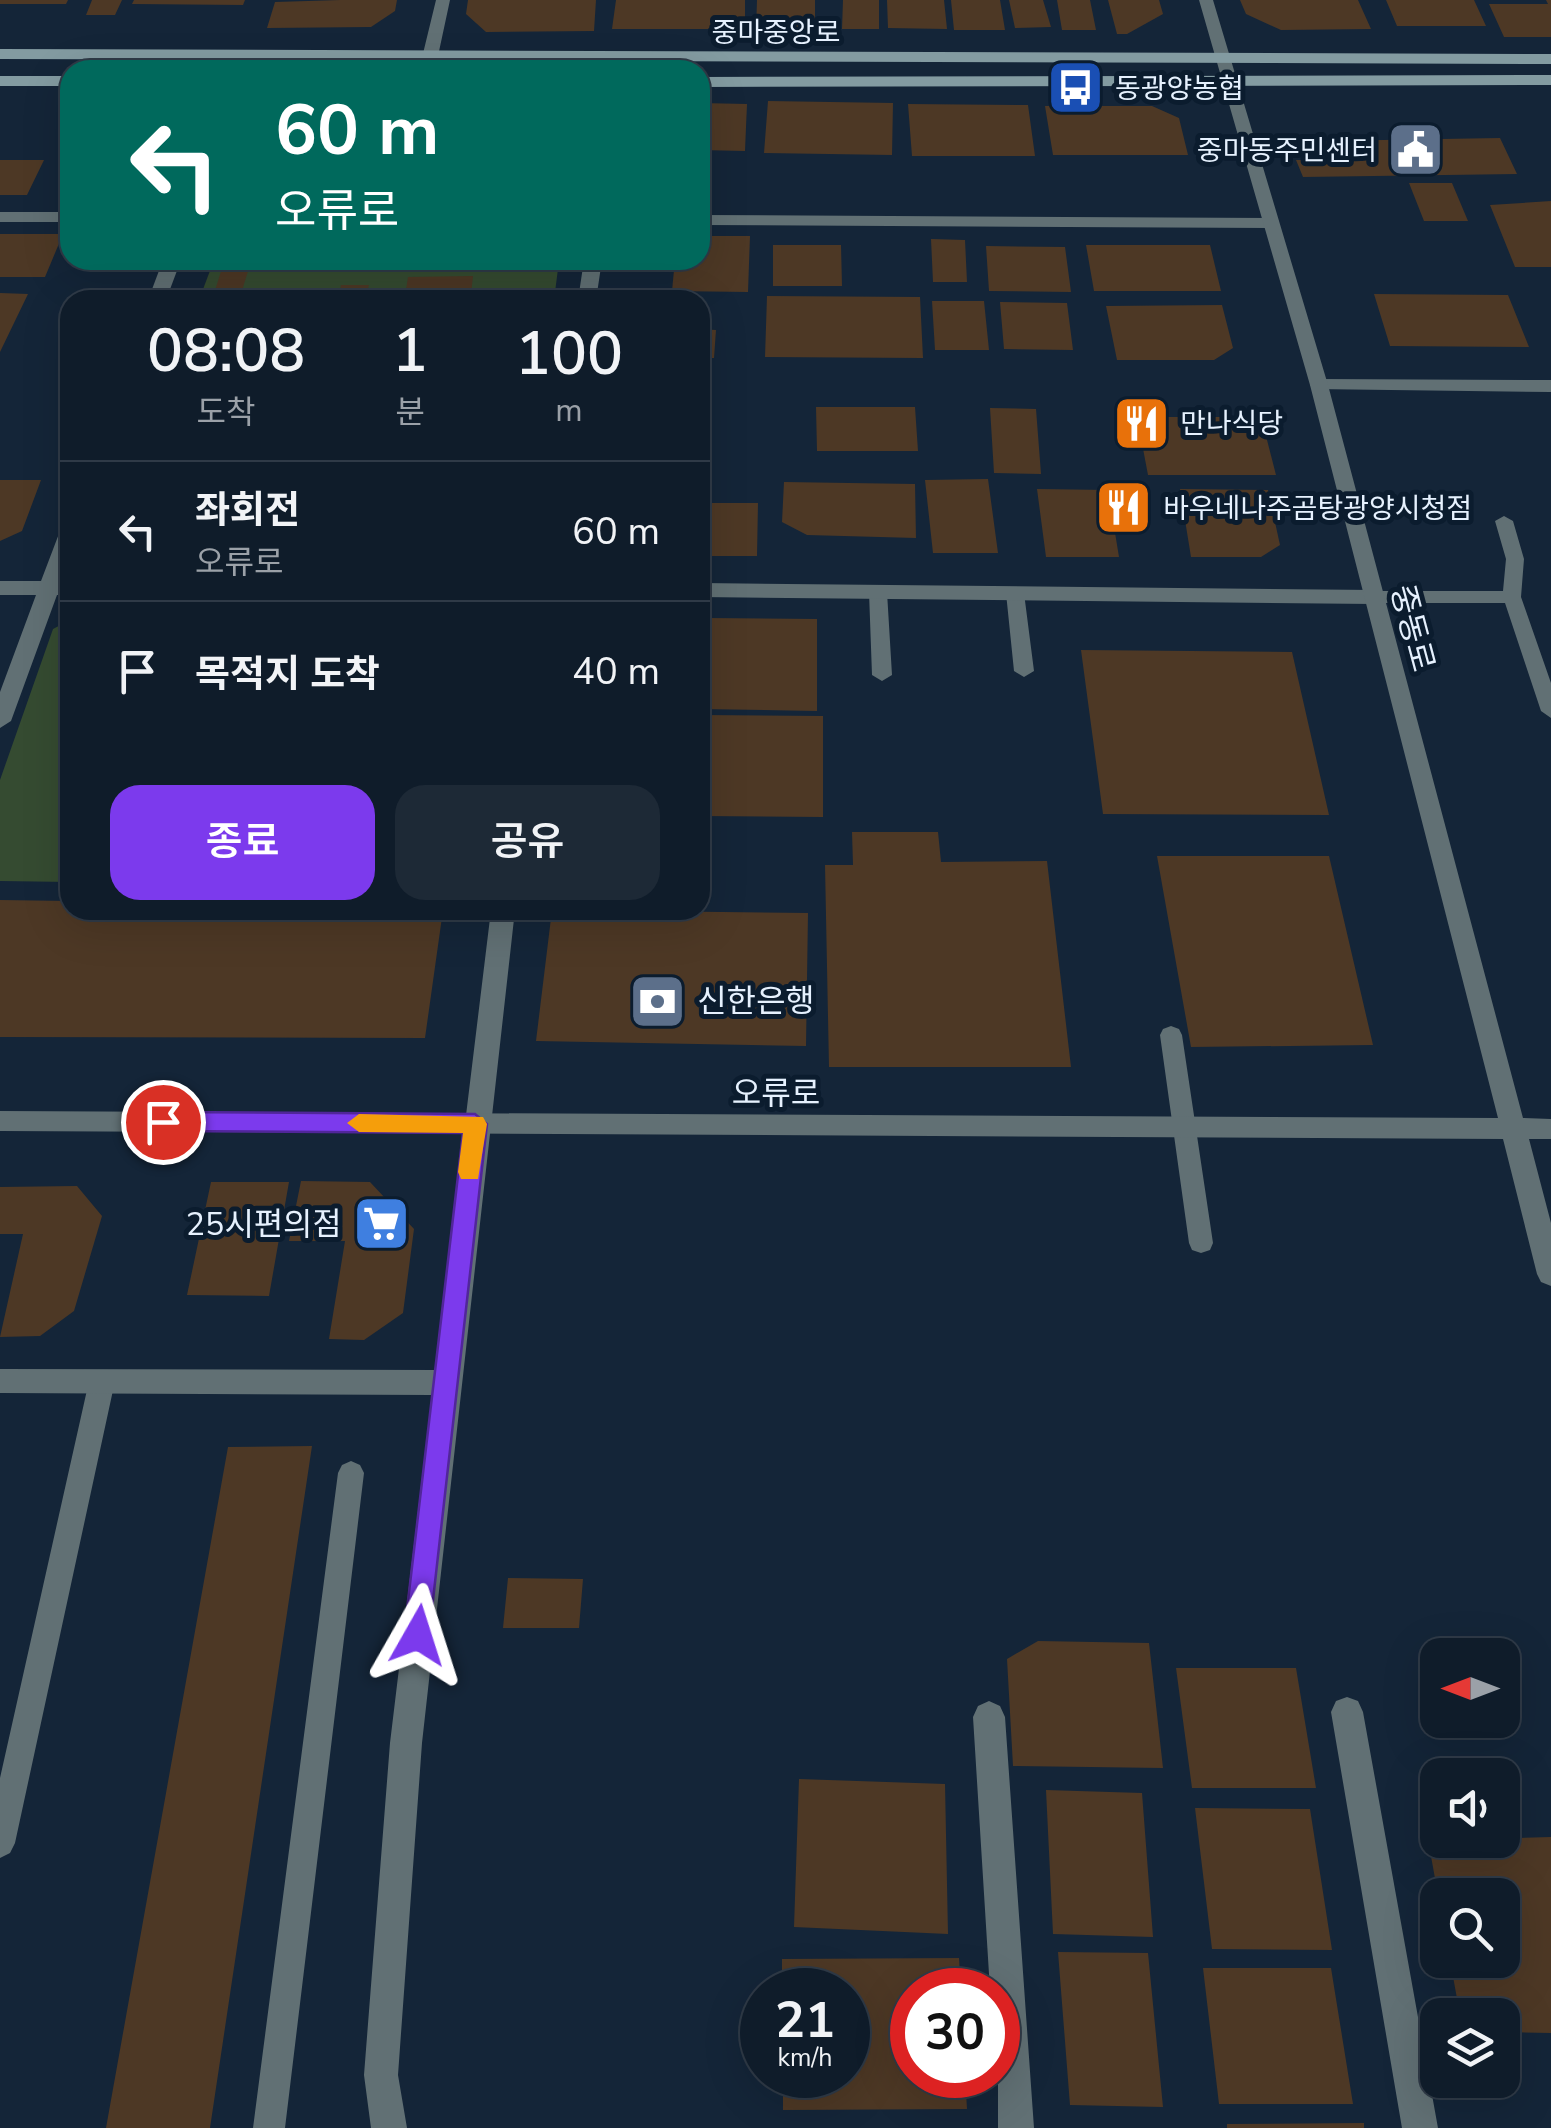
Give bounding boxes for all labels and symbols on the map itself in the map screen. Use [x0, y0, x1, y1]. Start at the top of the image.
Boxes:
street label: 중마중앙로 [712, 14, 840, 52]
bus stop icon: 동광양농협 [1046, 58, 1106, 118]
place label: 동광양농협 [1115, 70, 1244, 108]
public building icon: 중마동주민센터 [1386, 120, 1446, 180]
place label: 중마동주민센터 [1197, 132, 1377, 170]
restaurant icon: 만나식당 [1111, 393, 1171, 453]
place label: 만나식당 [1180, 405, 1283, 443]
restaurant icon: 바우네나주곰탕광양시청점 [1094, 478, 1154, 538]
place label: 바우네나주곰탕광양시청점 [1163, 490, 1472, 528]
street label: 중동로 [1380, 580, 1445, 676]
bank icon: 신한은행 [628, 971, 688, 1031]
place label: 신한은행 [697, 980, 815, 1023]
street label: 오류로 [732, 1072, 820, 1115]
pin [121, 1080, 206, 1165]
supermarket icon: 25시편의점 [351, 1194, 411, 1254]
place label: 25시편의점 [186, 1203, 342, 1246]
position arrow [366, 1583, 470, 1687]
north arrow [1420, 1638, 1520, 1738]
speed limit sign: 30 [890, 1968, 1020, 2098]

